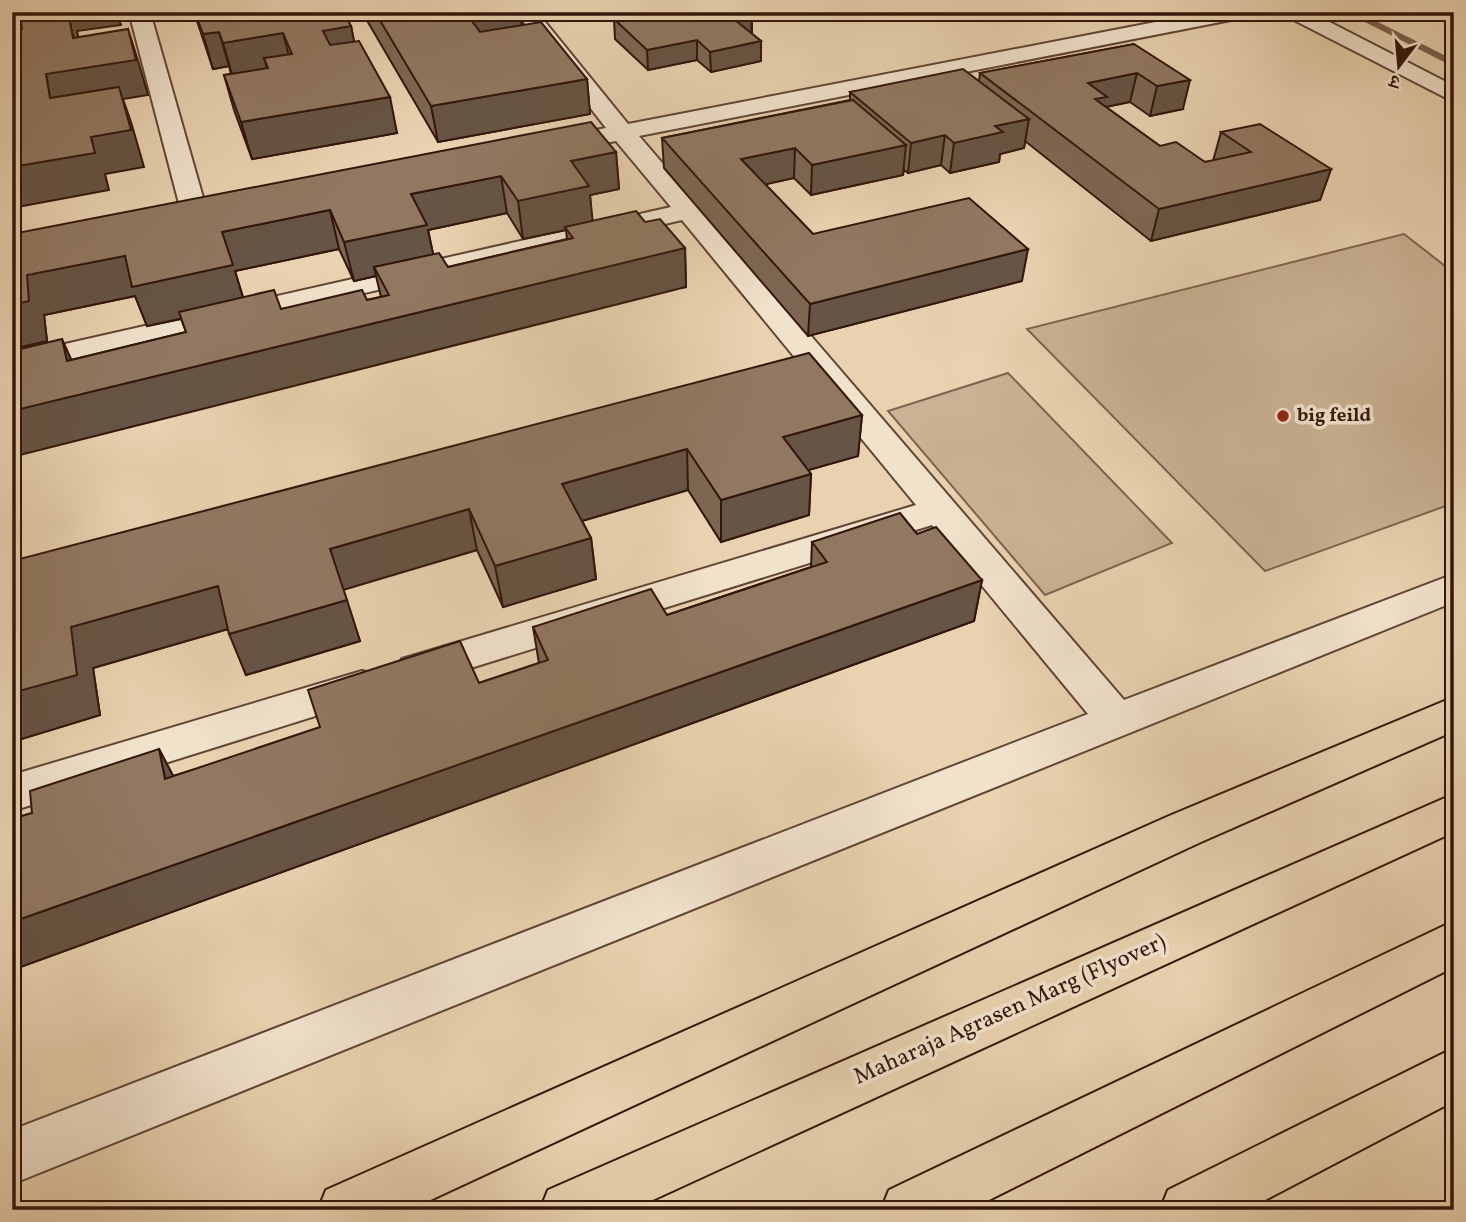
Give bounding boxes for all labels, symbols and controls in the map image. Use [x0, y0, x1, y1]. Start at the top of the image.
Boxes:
north arrow [1364, 32, 1434, 102]
text: उ [1385, 66, 1405, 95]
place label: big feild [1297, 403, 1372, 429]
marker: big feild [1275, 408, 1291, 424]
street label: Maharaja Agrasen Marg (Flyover) [849, 927, 1171, 1093]

